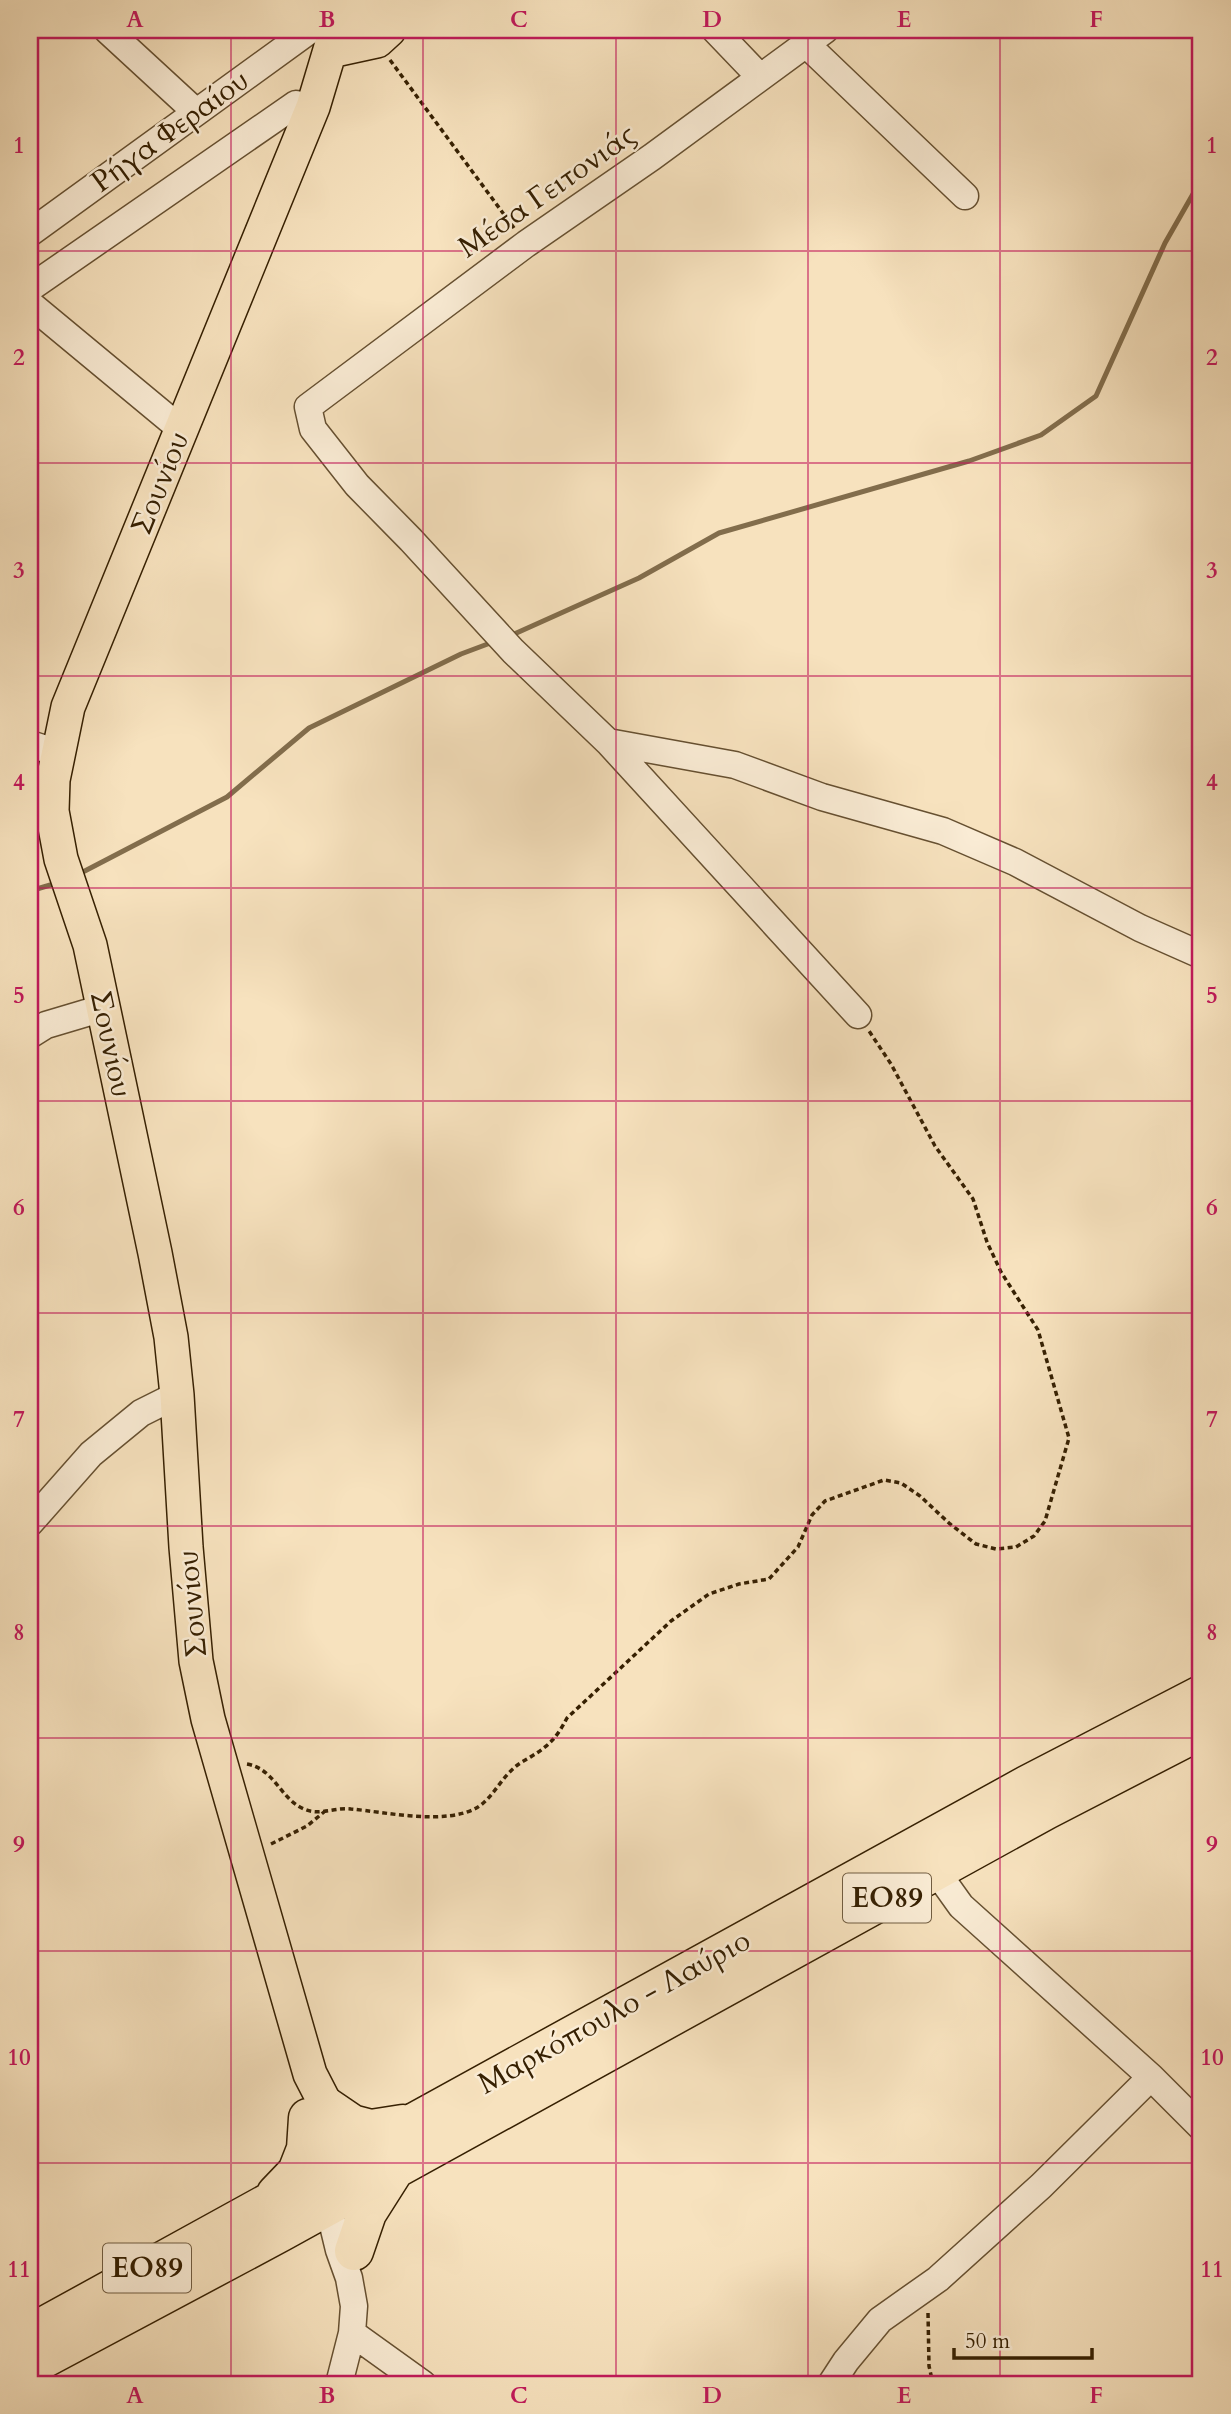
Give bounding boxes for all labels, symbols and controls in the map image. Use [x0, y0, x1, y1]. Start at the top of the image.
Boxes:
text: A [126, 4, 144, 35]
text: B [319, 4, 335, 35]
text: C [510, 4, 528, 35]
text: D [702, 4, 722, 35]
text: E [897, 4, 911, 35]
text: F [1089, 4, 1103, 35]
street label: Ρήγα Φεραίου [83, 60, 257, 202]
street label: Μέσα Γειτονιάς [450, 114, 644, 268]
text: 1 [13, 130, 25, 161]
text: 1 [1206, 130, 1218, 161]
text: 2 [13, 342, 25, 373]
text: 2 [1206, 342, 1218, 373]
street label: Σουνίου [121, 425, 199, 541]
text: 3 [13, 555, 25, 586]
text: 3 [1206, 555, 1218, 586]
text: 4 [13, 767, 25, 798]
text: 4 [1206, 767, 1218, 798]
text: 5 [13, 980, 25, 1011]
text: 5 [1206, 980, 1218, 1011]
street label: Σουνίου [80, 987, 142, 1101]
text: 6 [13, 1192, 25, 1223]
text: 6 [1206, 1192, 1218, 1223]
text: 7 [13, 1404, 25, 1435]
text: 7 [1206, 1404, 1218, 1435]
street label: Σουνίου [167, 1549, 217, 1659]
text: 8 [13, 1617, 25, 1648]
text: 8 [1206, 1617, 1218, 1648]
text: 9 [13, 1829, 25, 1860]
text: 9 [1206, 1829, 1218, 1860]
road number: ΕΟ89 [843, 1874, 931, 1923]
street label: Μαρκόπουλο - Λαύριο [470, 1920, 758, 2104]
text: 10 [7, 2042, 31, 2073]
text: 10 [1200, 2042, 1224, 2073]
road number: ΕΟ89 [103, 2244, 191, 2292]
text: 11 [7, 2254, 31, 2285]
text: 11 [1200, 2254, 1224, 2285]
scale bar [954, 2316, 1093, 2360]
text: 50 m [965, 2327, 1010, 2356]
text: A [126, 2380, 144, 2411]
text: B [319, 2380, 335, 2411]
text: C [510, 2380, 528, 2411]
text: D [702, 2380, 722, 2411]
text: E [897, 2380, 911, 2411]
text: F [1089, 2380, 1103, 2411]

